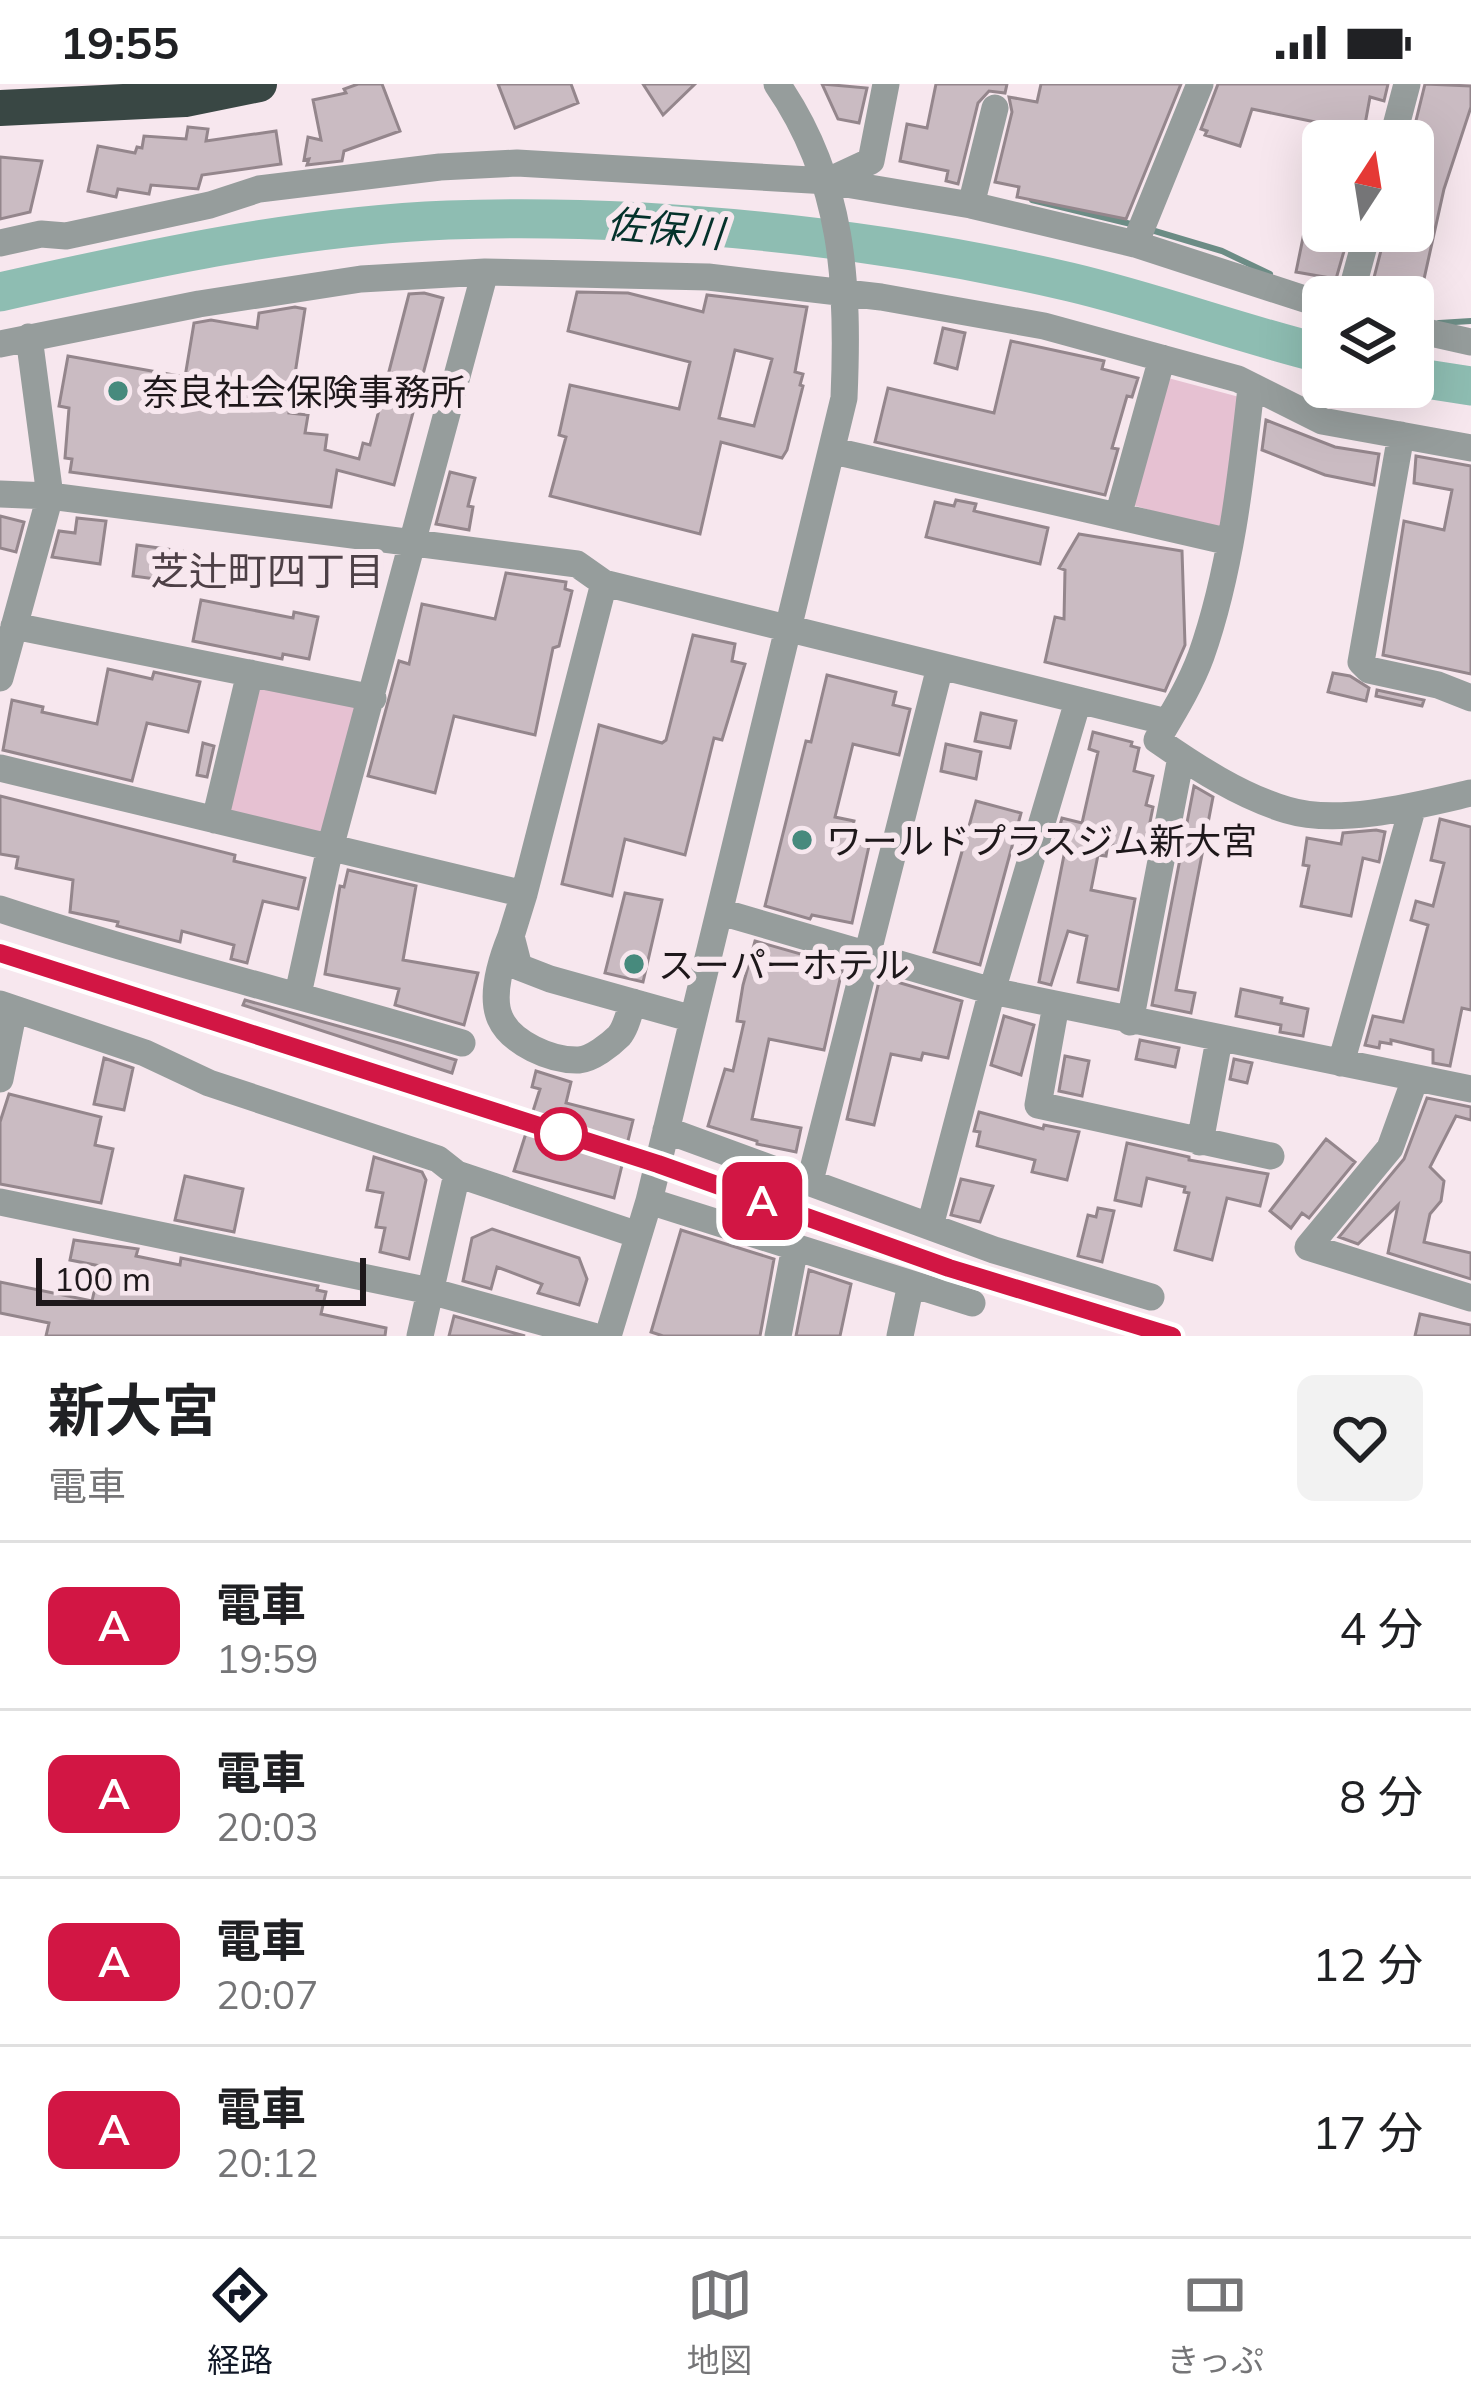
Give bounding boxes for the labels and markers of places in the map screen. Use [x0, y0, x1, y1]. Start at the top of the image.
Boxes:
place label: 奈良社会保険事務所 [142, 369, 466, 414]
marker: 奈良社会保険事務所 [105, 378, 131, 404]
place label: ワールドプラスジム新大宮 [826, 818, 1257, 863]
marker: ワールドプラスジム新大宮 [789, 827, 815, 853]
place label: スーパーホテル [658, 942, 910, 987]
marker: スーパーホテル [621, 951, 647, 977]
unlabelled marker [536, 1109, 586, 1159]

